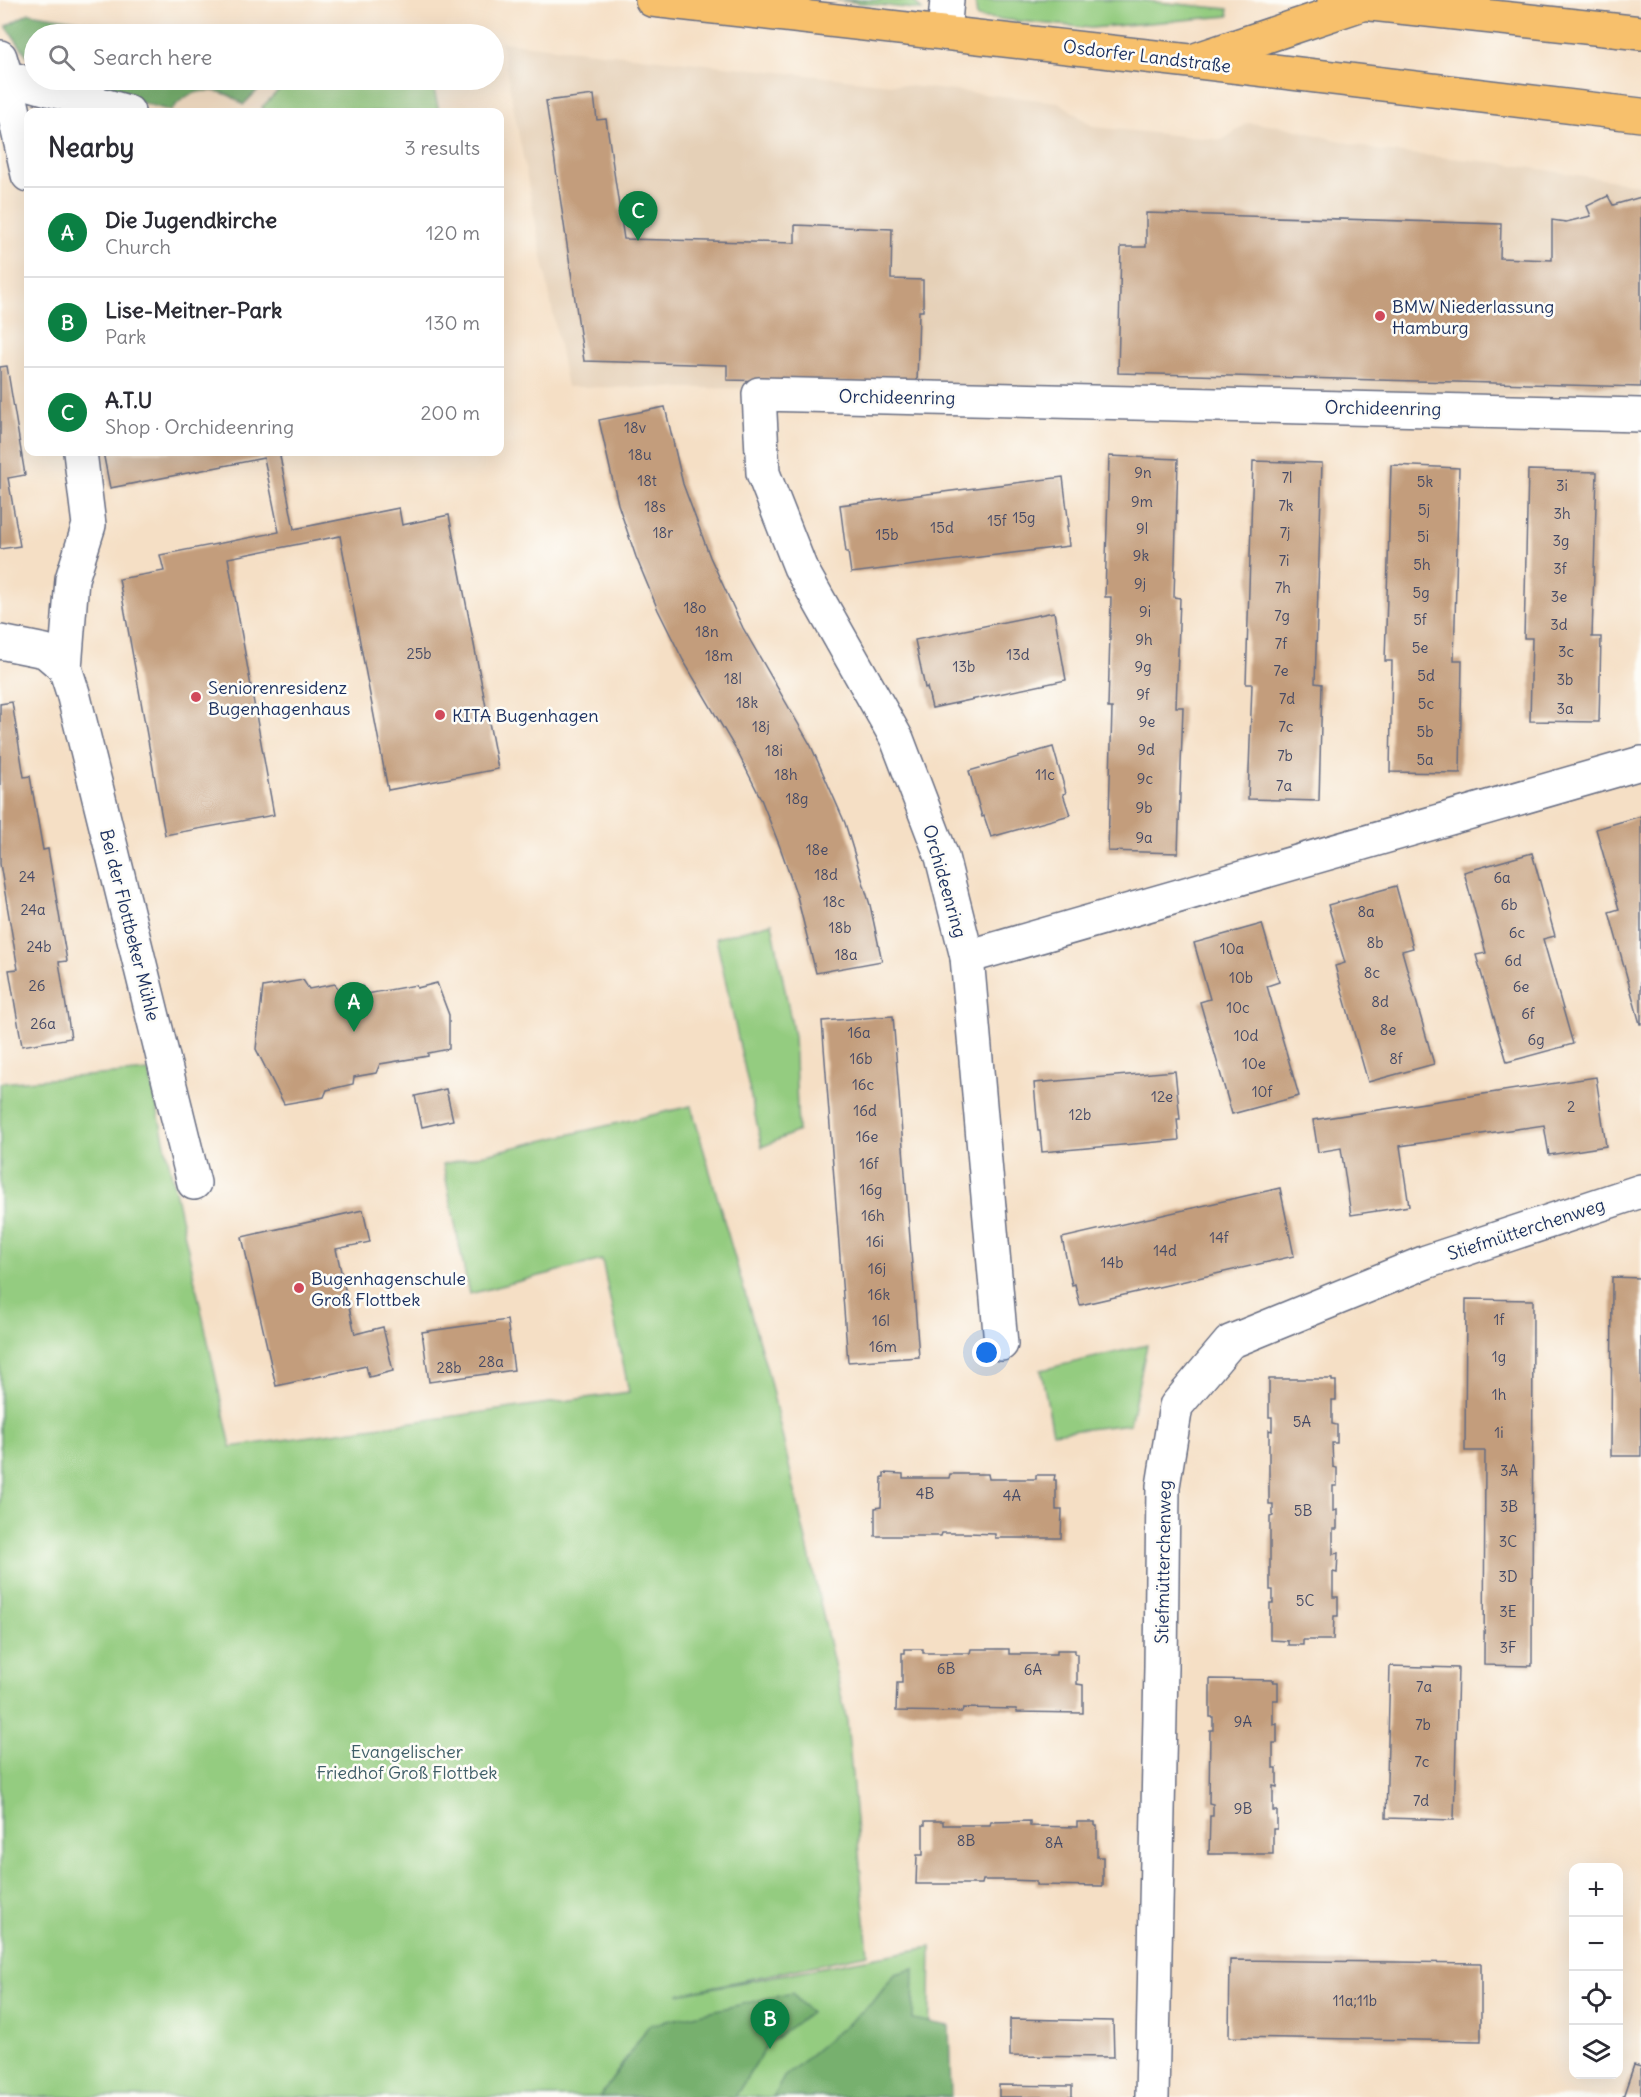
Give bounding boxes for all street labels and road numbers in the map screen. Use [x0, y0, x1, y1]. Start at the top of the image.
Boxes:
street label: Osdorfer Landstraße [1062, 34, 1232, 78]
street label: Orchideenring [838, 384, 956, 410]
street label: Orchideenring [1324, 395, 1442, 421]
street label: Orchideenring [918, 822, 972, 940]
street label: Bei der Flottbeker Mühle [95, 827, 165, 1023]
street label: Stiefmütterchenweg [1445, 1193, 1607, 1265]
street label: Stiefmütterchenweg [1150, 1480, 1176, 1644]

